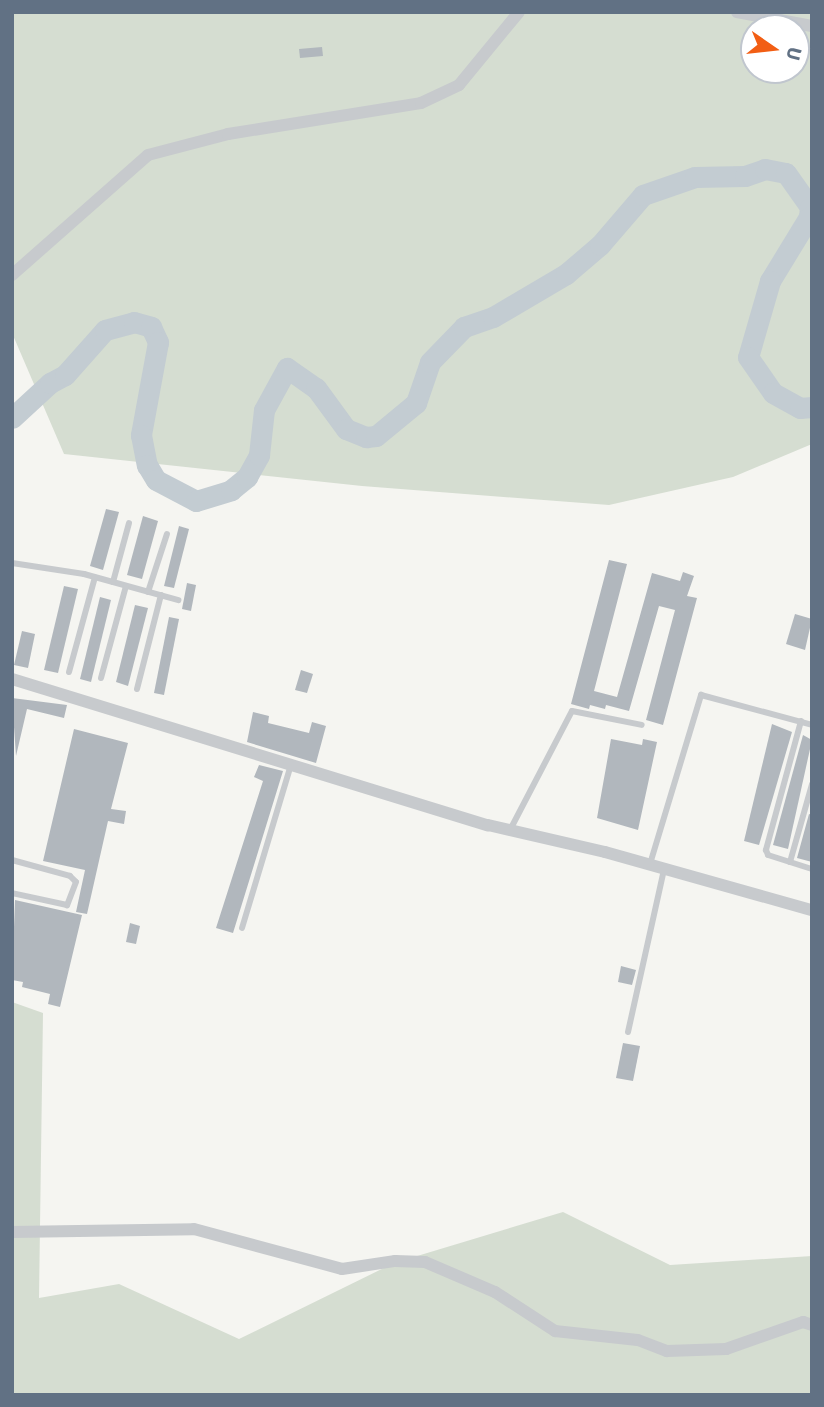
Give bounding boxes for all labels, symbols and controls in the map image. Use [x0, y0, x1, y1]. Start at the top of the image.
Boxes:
north arrow [740, 14, 810, 84]
text: U [780, 44, 807, 63]

